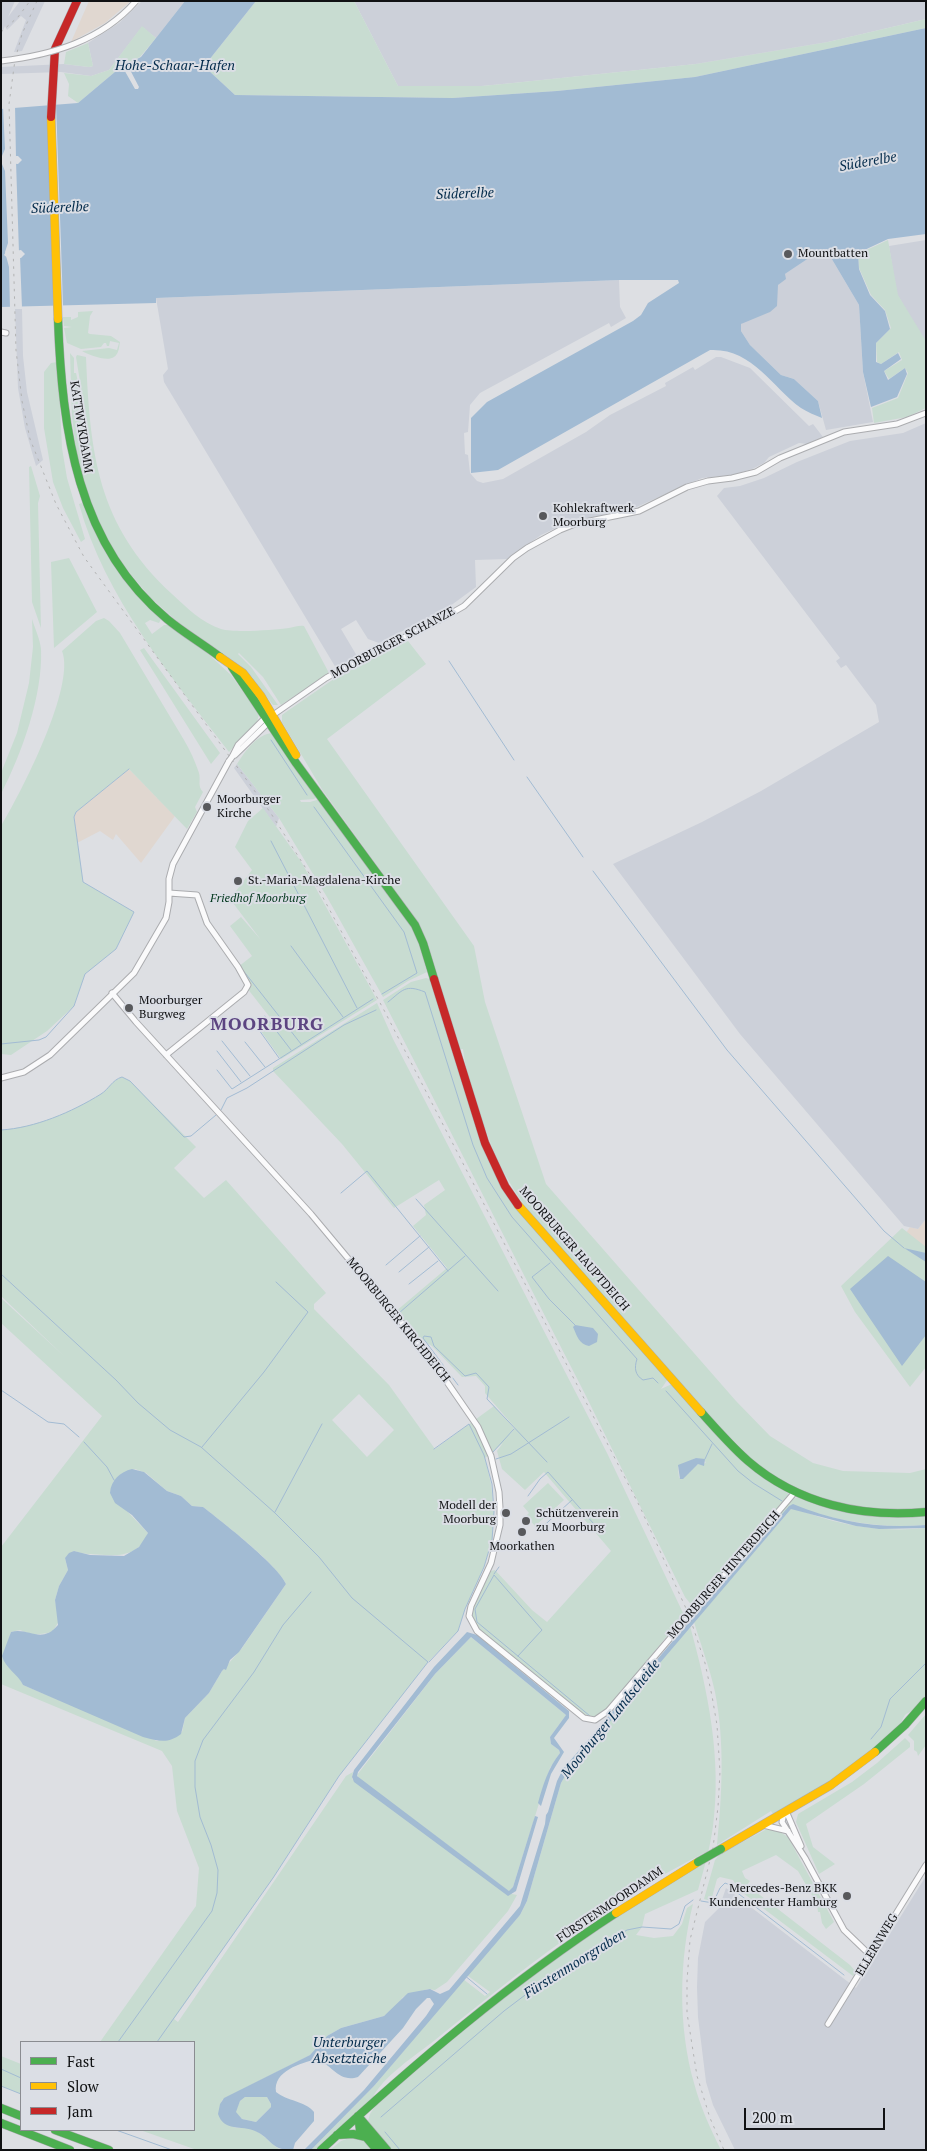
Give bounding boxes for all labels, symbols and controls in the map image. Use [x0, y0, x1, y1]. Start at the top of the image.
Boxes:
water label: Hohe-Schaar-Hafen [115, 58, 235, 74]
water label: Süderelbe [838, 149, 898, 175]
water label: Süderelbe [436, 185, 494, 203]
water label: Süderelbe [31, 199, 89, 217]
place label: Mountbatten [798, 247, 868, 261]
marker: Mountbatten [782, 248, 794, 260]
street label: KATTWYKDAMM [67, 380, 95, 474]
place label: Kohlekraftwerk Moorburg [553, 502, 634, 530]
marker: Kohlekraftwerk Moorburg [537, 510, 549, 522]
street label: MOORBURGER SCHANZE [328, 604, 458, 682]
place label: Moorburger Kirche [217, 793, 280, 821]
marker: Moorburger Kirche [201, 801, 213, 813]
place label: St.-Maria-Magdalena-Kirche [248, 874, 400, 888]
marker: St.-Maria-Magdalena-Kirche [232, 875, 244, 887]
park label: Friedhof Moorburg [210, 892, 306, 906]
place label: Moorburger Burgweg [139, 994, 202, 1022]
marker: Moorburger Burgweg [123, 1002, 135, 1014]
district label: MOORBURG [209, 1014, 325, 1036]
street label: MOORBURGER HAUPTDEICH [516, 1184, 632, 1314]
street label: MOORBURGER KIRCHDEICH [343, 1255, 453, 1385]
place label: Modell der Moorburg [439, 1499, 496, 1527]
marker: Modell der Moorburg [500, 1507, 512, 1519]
place label: Schützenverein zu Moorburg [536, 1507, 619, 1535]
street label: MOORBURGER HINTERDEICH [665, 1508, 783, 1642]
marker: Schützenverein zu Moorburg [520, 1515, 532, 1527]
marker: Moorkathen [516, 1526, 528, 1538]
place label: Moorkathen [489, 1540, 555, 1554]
water label: Moorburger Landscheide [558, 1656, 664, 1782]
street label: FÜRSTENMOORDAMM [554, 1864, 666, 1946]
place label: Mercedes-Benz BKK Kundencenter Hamburg [709, 1882, 837, 1910]
marker: Mercedes-Benz BKK Kundencenter Hamburg [841, 1890, 853, 1902]
street label: ELLERNWEG [853, 1911, 901, 1979]
water label: Fürstenmoorgraben [521, 1926, 629, 2002]
water label: Unterburger Absetzteiche [312, 2035, 386, 2068]
legend [20, 2041, 195, 2131]
text: Fast [67, 2051, 95, 2071]
text: Slow [67, 2076, 99, 2096]
scale bar [747, 2098, 888, 2130]
text: Jam [67, 2101, 93, 2121]
text: 200 m [752, 2107, 793, 2127]

